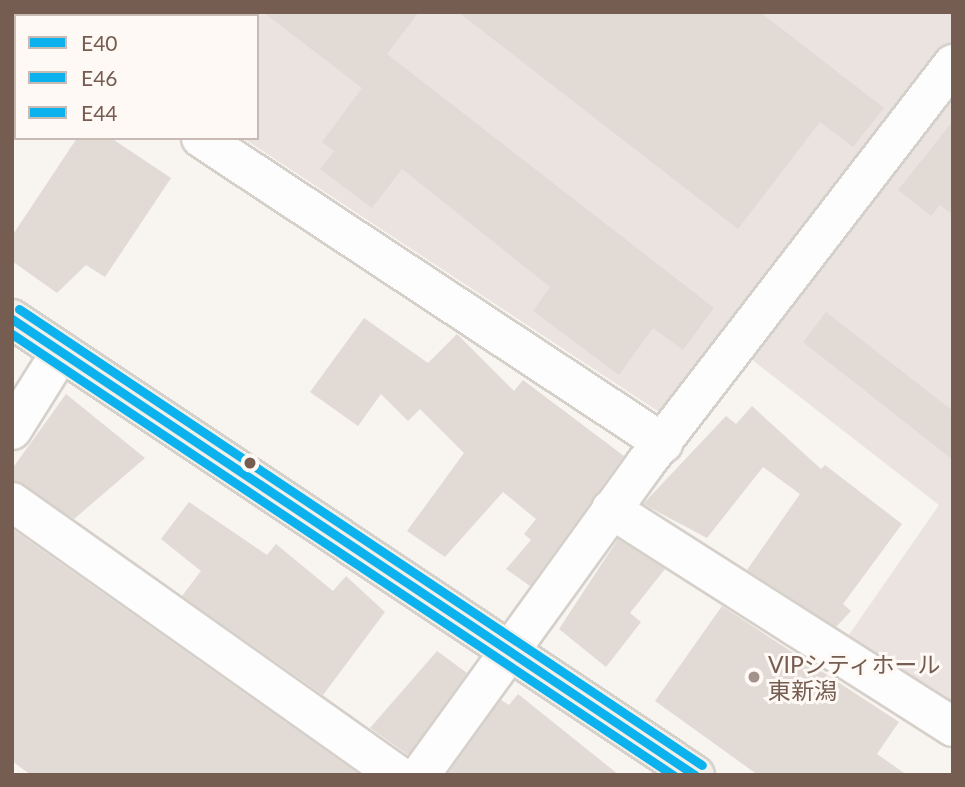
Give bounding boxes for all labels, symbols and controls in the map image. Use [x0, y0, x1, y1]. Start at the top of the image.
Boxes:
legend [14, 14, 259, 140]
text: E40 [81, 30, 118, 55]
text: E46 [81, 65, 118, 90]
text: E44 [81, 100, 118, 125]
unlabelled marker [243, 456, 257, 470]
place label: VIPシティホール 東新潟 [768, 650, 942, 704]
marker: VIPシティホール 東新潟 [746, 669, 762, 685]

